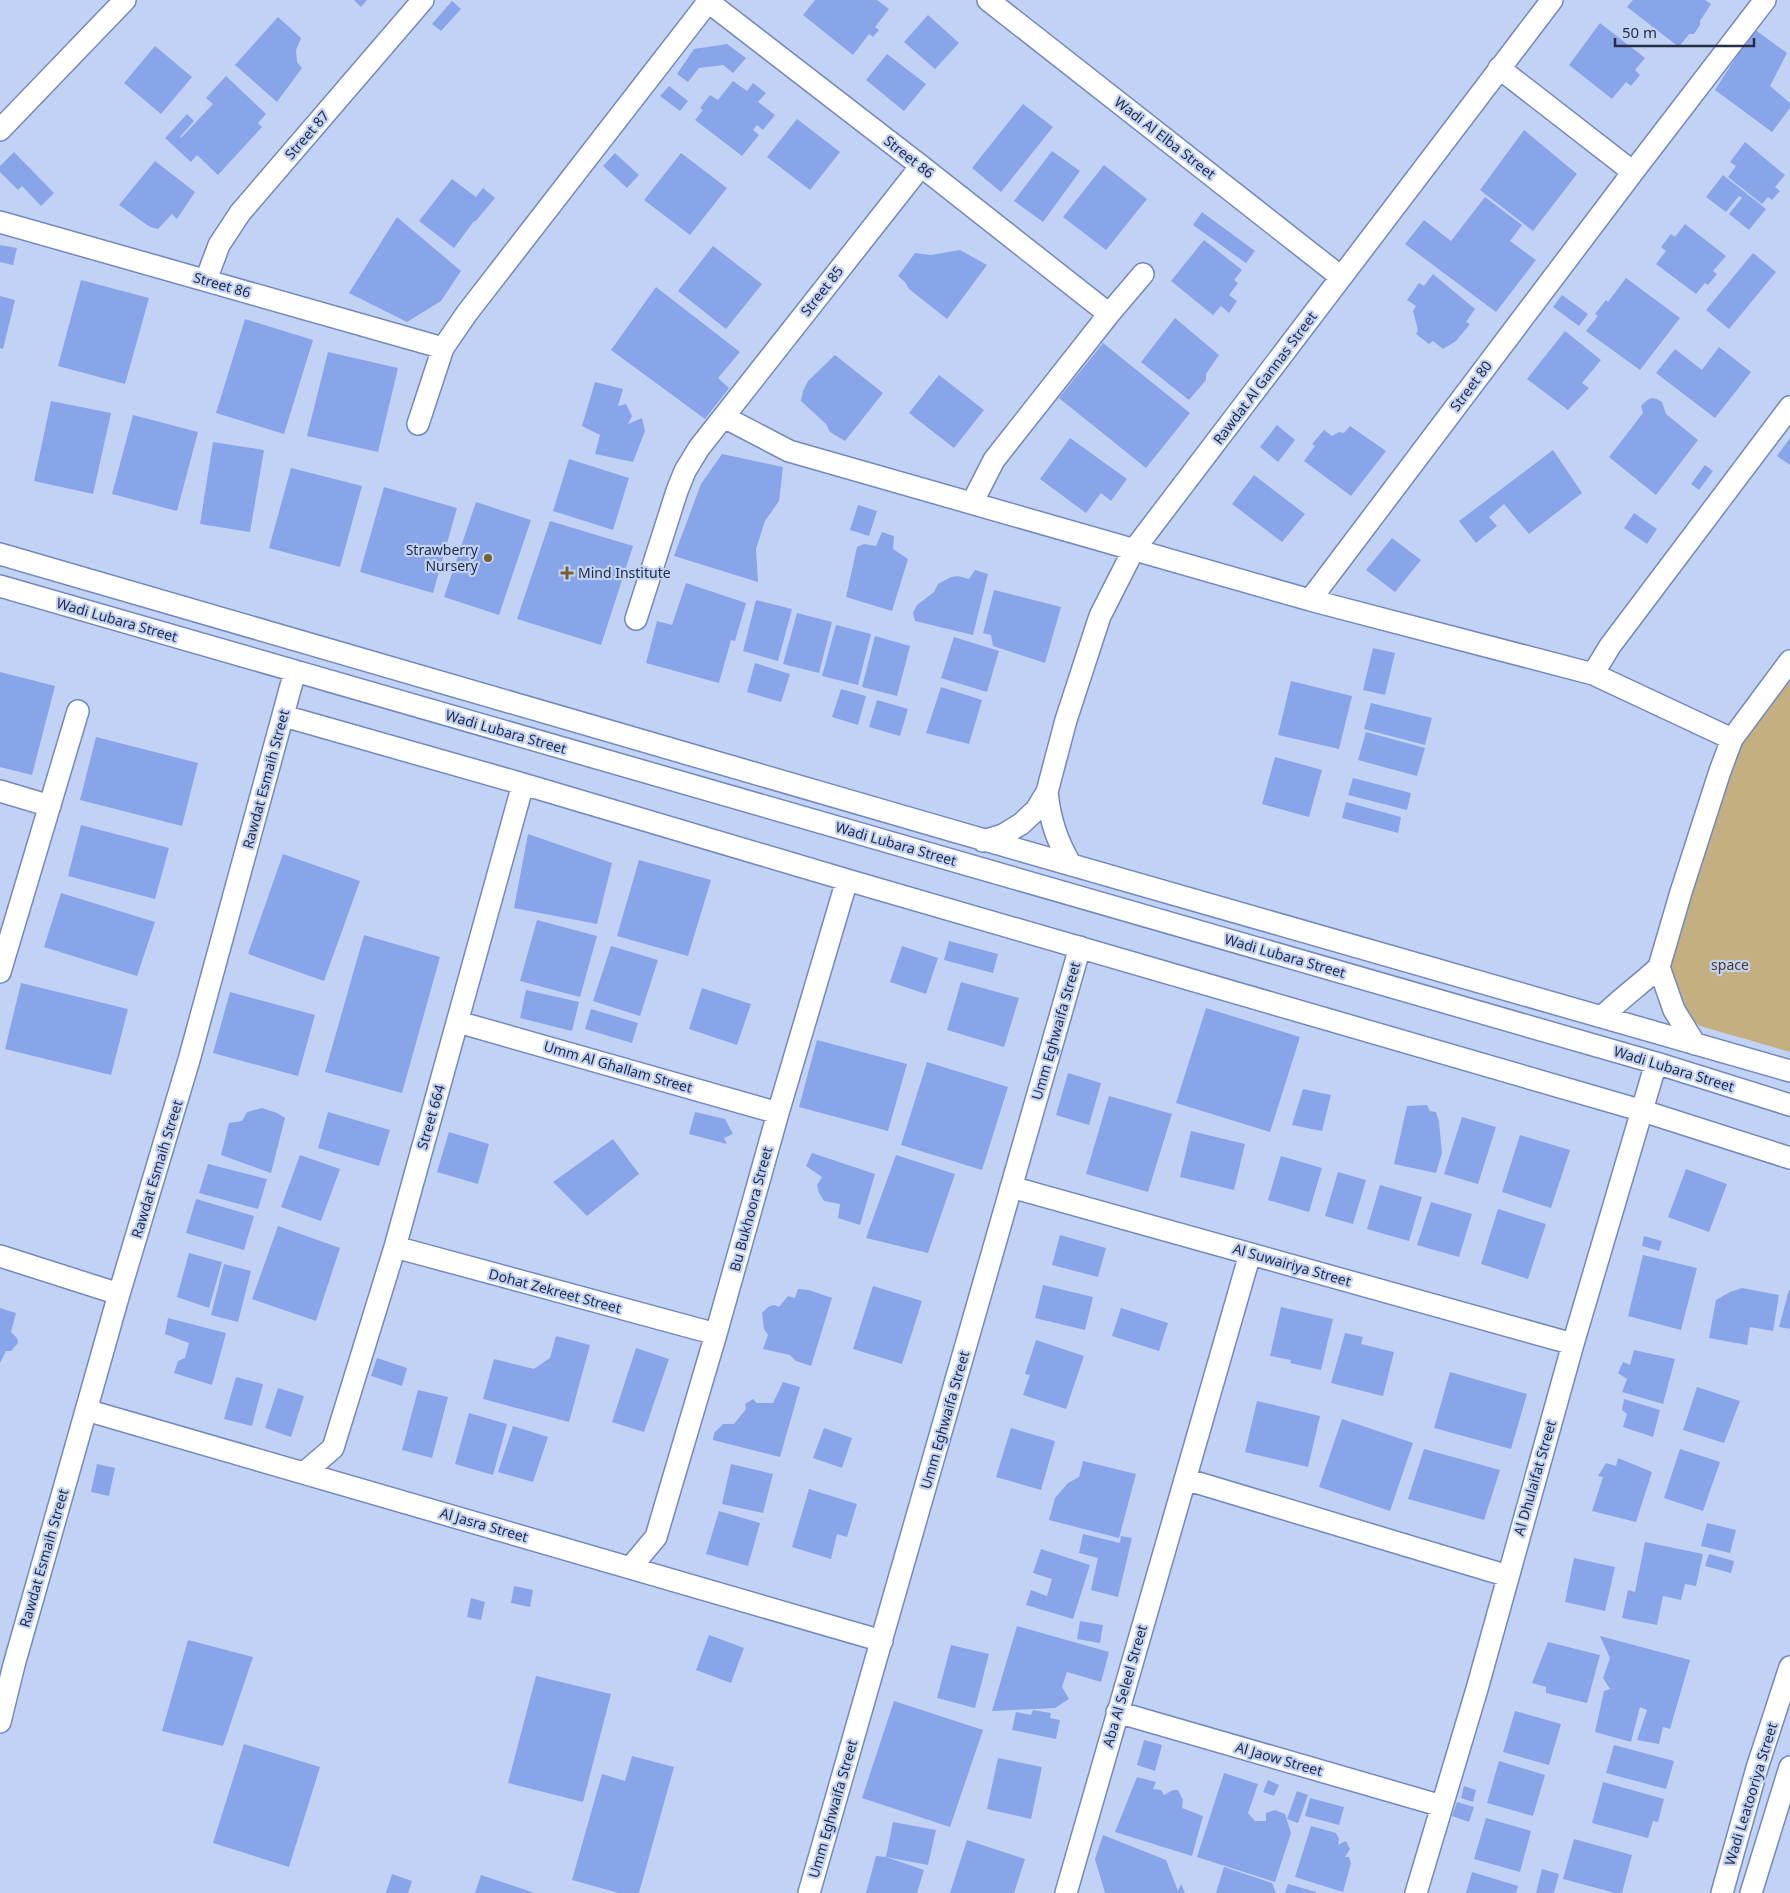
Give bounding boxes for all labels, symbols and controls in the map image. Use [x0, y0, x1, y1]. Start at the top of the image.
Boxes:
scale bar [1615, 15, 1754, 47]
text: 50 m [1622, 22, 1657, 42]
street label: Wadi Al Elba Street [1111, 92, 1220, 183]
street label: Street 87 [280, 106, 333, 163]
street label: Street 86 [880, 131, 938, 182]
street label: Street 85 [796, 262, 847, 320]
street label: Street 86 [191, 267, 253, 302]
street label: Rawdat Al Gannas Street [1208, 307, 1321, 448]
street label: Street 80 [1445, 357, 1496, 415]
place label: Strawberry Nursery [406, 540, 479, 575]
marker: Strawberry Nursery [482, 552, 494, 564]
place label: Mind Institute [578, 563, 671, 582]
marker: Mind Institute [560, 566, 574, 580]
street label: Wadi Lubara Street [54, 593, 180, 646]
street label: Wadi Lubara Street [443, 705, 569, 758]
street label: Rawdat Esmaih Street [238, 707, 293, 850]
street label: Wadi Lubara Street [833, 817, 959, 870]
street label: Wadi Lubara Street [1222, 929, 1348, 982]
park label: space [1711, 955, 1749, 974]
street label: Umm Eghwaifa Street [1027, 960, 1084, 1102]
street label: Umm Al Ghallam Street [542, 1036, 695, 1097]
street label: Wadi Lubara Street [1612, 1041, 1737, 1096]
street label: Street 664 [412, 1082, 449, 1152]
street label: Rawdat Esmaih Street [127, 1098, 187, 1240]
street label: Bu Bukhoora Street [725, 1144, 776, 1273]
street label: Al Suwairiya Street [1231, 1239, 1353, 1290]
street label: Dohat Zekreet Street [487, 1264, 623, 1317]
street label: Umm Eghwaifa Street [916, 1349, 973, 1491]
street label: Al Dhulaifat Street [1509, 1418, 1560, 1538]
street label: Rawdat Esmaih Street [15, 1486, 72, 1629]
street label: Al Jasra Street [438, 1503, 530, 1546]
street label: Aba Al Seleel Street [1098, 1622, 1151, 1749]
street label: Wadi Leatooriya Street [1720, 1720, 1781, 1868]
street label: Al Jaow Street [1233, 1737, 1325, 1780]
street label: Umm Eghwaifa Street [804, 1738, 861, 1880]

